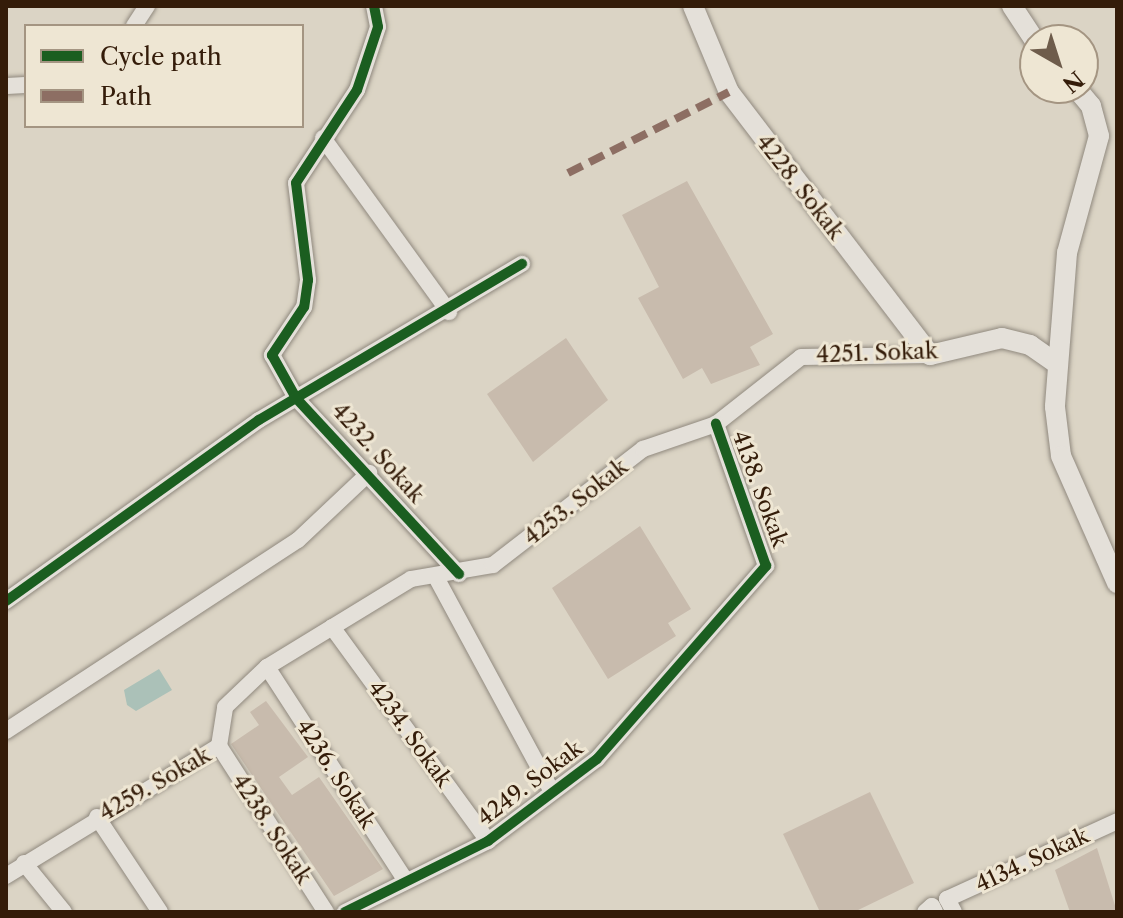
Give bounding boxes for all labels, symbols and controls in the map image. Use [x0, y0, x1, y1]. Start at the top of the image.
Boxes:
legend [24, 24, 304, 128]
north arrow [1019, 24, 1099, 104]
text: Cycle path [100, 42, 222, 71]
text: N [1057, 65, 1089, 98]
text: Path [100, 82, 152, 111]
street label: 4228. Sokak [751, 129, 849, 245]
street label: 4251. Sokak [816, 338, 938, 368]
street label: 4232. Sokak [326, 398, 430, 508]
street label: 4138. Sokak [727, 427, 793, 551]
street label: 4253. Sokak [519, 453, 633, 551]
street label: 4234. Sokak [363, 676, 457, 792]
street label: 4236. Sokak [291, 714, 381, 834]
street label: 4249. Sokak [472, 735, 588, 831]
street label: 4259. Sokak [95, 742, 215, 826]
street label: 4238. Sokak [227, 769, 317, 889]
street label: 4134. Sokak [971, 822, 1093, 898]

